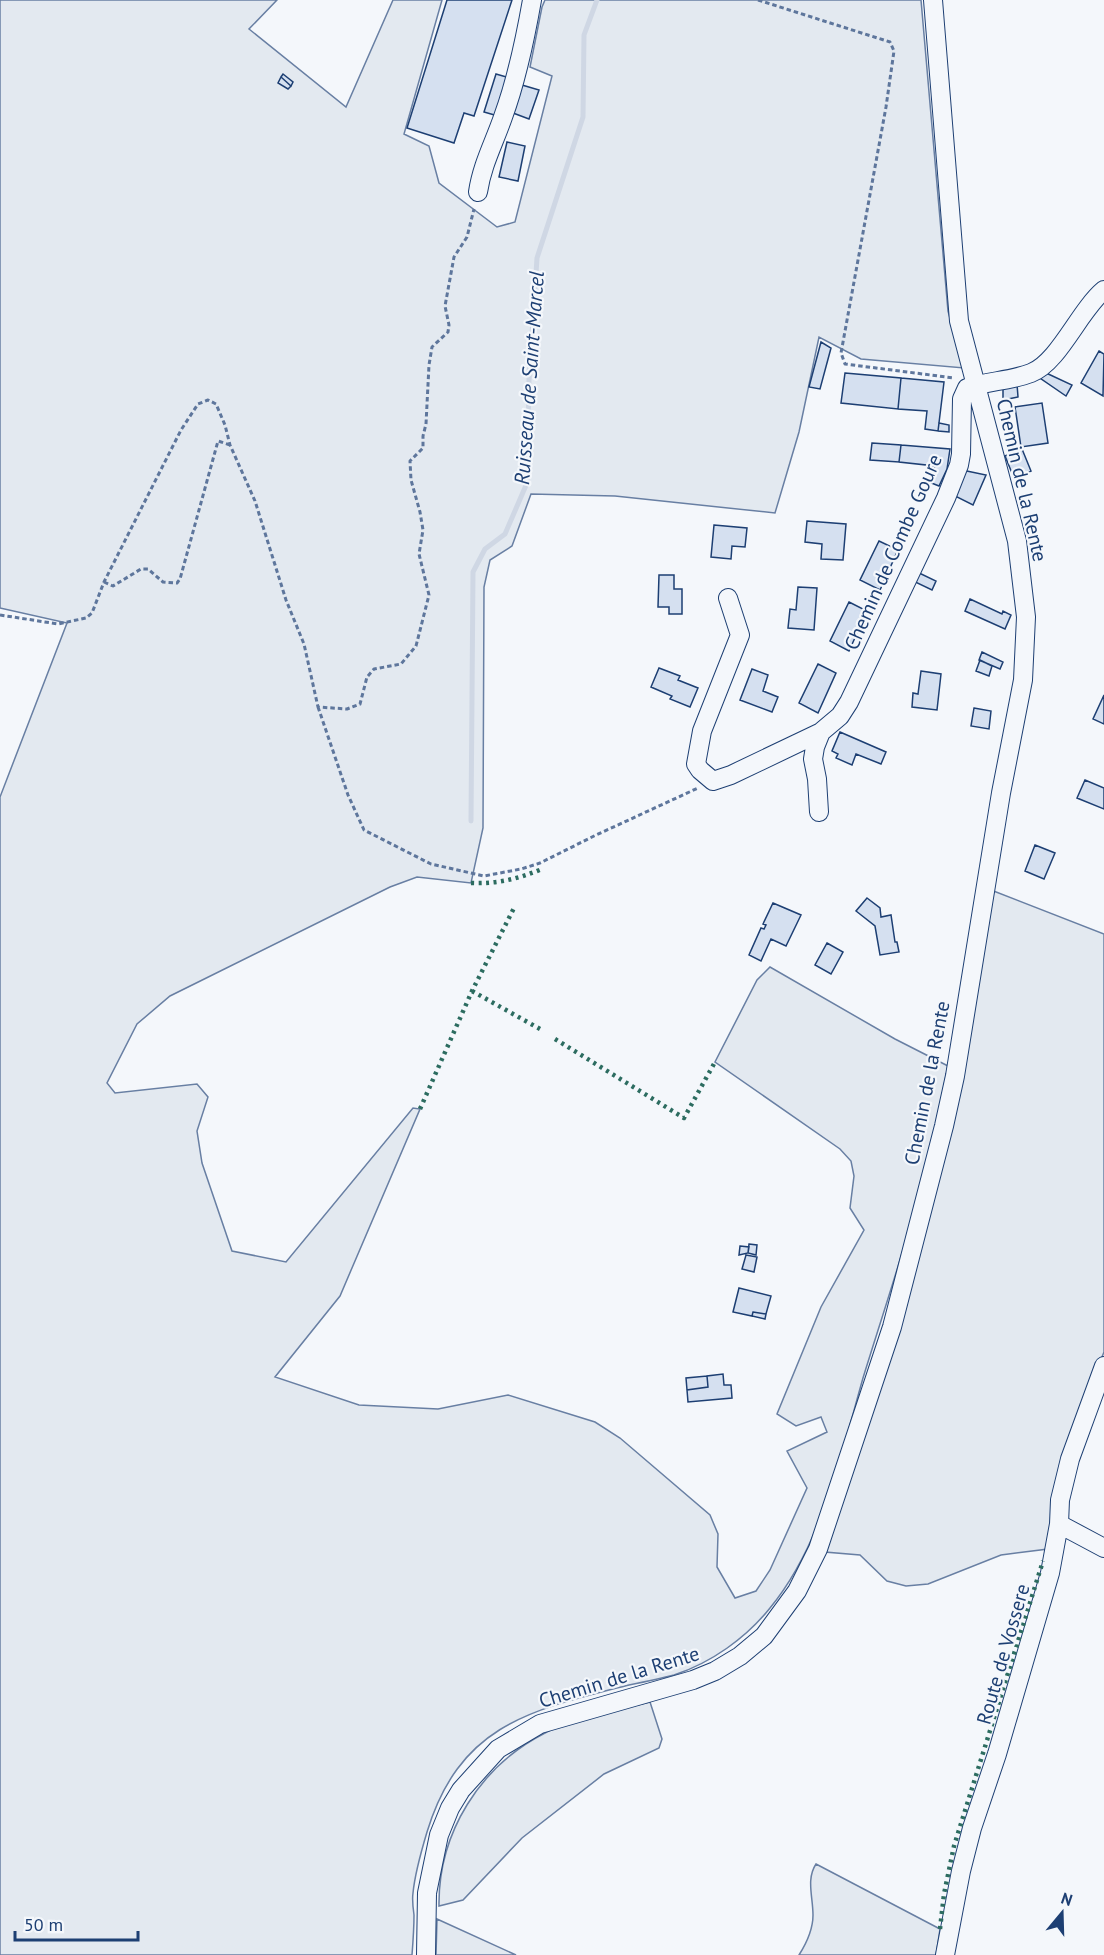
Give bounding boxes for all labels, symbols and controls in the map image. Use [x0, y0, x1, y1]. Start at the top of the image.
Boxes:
water label: Ruisseau de Saint-Marcel [508, 270, 550, 486]
street label: Chemin de la Rente [991, 396, 1053, 564]
street label: Chemin de Combe Goure [838, 450, 948, 654]
street label: Chemin de la Rente [898, 999, 956, 1167]
street label: Route de Vossere [971, 1581, 1035, 1727]
street label: Chemin de la Rente [536, 1640, 702, 1714]
north arrow [1032, 1883, 1092, 1943]
text: N [1059, 1888, 1075, 1910]
scale bar [15, 1904, 138, 1942]
text: 50 m [24, 1913, 63, 1936]

